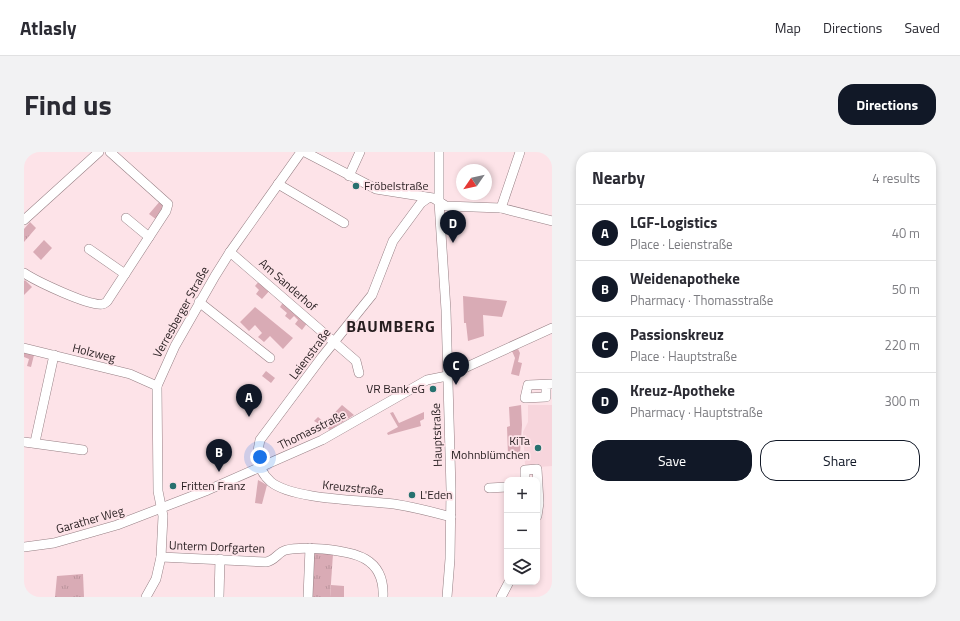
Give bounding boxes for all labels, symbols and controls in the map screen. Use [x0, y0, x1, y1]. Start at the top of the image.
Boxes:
text: Atlasly [20, 13, 77, 42]
text: Map [775, 17, 801, 38]
text: Directions [823, 17, 882, 38]
text: Saved [904, 17, 940, 38]
text: Find us [24, 83, 112, 126]
button: Directions [838, 84, 936, 125]
north arrow [456, 164, 492, 200]
text: Nearby [592, 165, 645, 191]
text: 4 results [872, 168, 920, 188]
place label: Fröbelstraße [364, 176, 428, 195]
marker: Fröbelstraße [351, 181, 361, 191]
pin: D [440, 210, 466, 243]
text: LGF-Logistics [630, 211, 717, 234]
text: A [601, 223, 609, 243]
text: 40 m [892, 223, 920, 243]
text: Place · Leienstraße [630, 234, 733, 254]
street label: Am Sanderhof [255, 254, 322, 315]
street label: Verresberger Straße [148, 263, 214, 361]
text: Weidenapotheke [630, 267, 740, 290]
text: B [601, 279, 609, 299]
text: 50 m [892, 279, 920, 299]
text: Pharmacy · Thomasstraße [630, 290, 773, 310]
district label: BAUMBERG [346, 314, 436, 338]
text: Passionskreuz [630, 323, 724, 346]
street label: Leienstraße [284, 324, 335, 383]
text: C [601, 335, 609, 355]
text: 220 m [884, 335, 920, 355]
street label: Holzweg [71, 338, 118, 367]
text: Place · Hauptstraße [630, 346, 737, 366]
pin: C [443, 352, 469, 385]
place label: VR Bank eG [366, 379, 425, 398]
text: Kreuz-Apotheke [630, 379, 735, 402]
pin: A [236, 384, 262, 417]
marker: VR Bank eG [428, 384, 438, 394]
text: D [601, 391, 609, 411]
text: 300 m [884, 391, 920, 411]
text: Pharmacy · Hauptstraße [630, 402, 763, 422]
street label: Hauptstraße [426, 403, 447, 467]
street label: Thomasstraße [275, 405, 349, 454]
place label: KiTa Mohnblümchen [451, 431, 530, 464]
pin: B [206, 439, 232, 472]
button: Save [592, 440, 752, 481]
button: Share [760, 440, 920, 481]
marker: KiTa Mohnblümchen [533, 443, 543, 453]
your location [250, 447, 270, 467]
street label: Kreuzstraße [321, 475, 385, 500]
place label: Fritten Franz [181, 476, 246, 495]
map controls [504, 477, 540, 585]
button: + [504, 477, 540, 513]
marker: Fritten Franz [168, 481, 178, 491]
place label: L'Eden [420, 485, 453, 504]
marker: L'Eden [407, 490, 417, 500]
street label: Garather Weg [54, 501, 126, 538]
button: − [504, 513, 540, 549]
street label: Unterm Dorfgarten [169, 535, 266, 558]
button: layers [504, 549, 540, 585]

